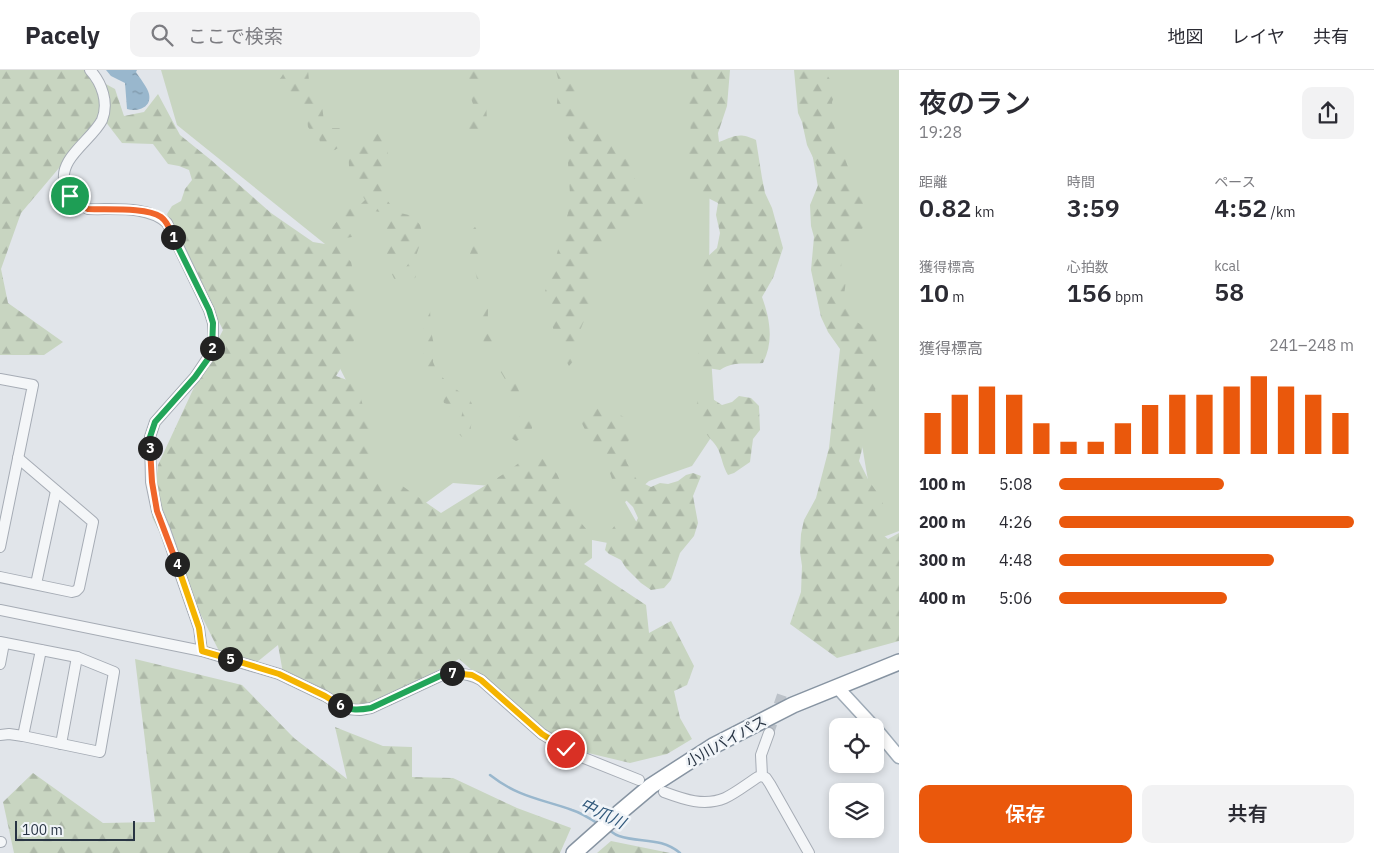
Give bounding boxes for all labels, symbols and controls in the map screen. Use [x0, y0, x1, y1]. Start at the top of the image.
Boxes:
search box [130, 12, 480, 57]
text: Pacely [25, 19, 100, 51]
icon: search [148, 21, 176, 49]
text: ここで検索 [188, 24, 283, 48]
text: 地図 [1168, 25, 1204, 48]
text: レイヤ [1232, 25, 1285, 48]
text: 共有 [1313, 25, 1349, 48]
text: 夜のラン [919, 84, 1031, 121]
button: share [1302, 87, 1354, 139]
text: 19:28 [919, 122, 962, 142]
text: 距離 [919, 173, 947, 191]
text: 時間 [1067, 173, 1095, 191]
text: ペース [1214, 173, 1256, 191]
pin [49, 175, 91, 217]
icon: arrive [56, 182, 84, 210]
text: 0.82 [919, 191, 971, 224]
text: 3:59 [1067, 191, 1120, 224]
text: 4:52 [1214, 191, 1267, 224]
text: km [971, 203, 994, 221]
text: /km [1267, 203, 1296, 221]
pin: 1 [160, 224, 186, 250]
text: 1 [169, 228, 178, 246]
text: kcal [1214, 257, 1240, 275]
text: 獲得標高 [919, 258, 975, 276]
text: 心拍数 [1067, 258, 1109, 276]
text: 58 [1214, 275, 1244, 308]
text: 10 [919, 276, 949, 309]
text: 156 [1067, 276, 1112, 309]
text: m [949, 288, 965, 306]
text: bpm [1112, 288, 1143, 306]
text: 241–248 m [1269, 335, 1354, 355]
pin: 2 [200, 336, 224, 360]
text: 獲得標高 [919, 338, 983, 358]
text: 2 [208, 339, 217, 357]
pin: 3 [138, 436, 162, 460]
text: 3 [146, 439, 155, 457]
text: 100 m [919, 474, 966, 494]
text: 5:08 [999, 474, 1032, 494]
text: 200 m [919, 512, 966, 532]
text: 4:26 [999, 512, 1032, 532]
text: 300 m [919, 550, 966, 570]
text: 4:48 [999, 550, 1032, 570]
pin: 4 [164, 552, 190, 576]
text: 4 [173, 555, 182, 573]
text: 400 m [919, 588, 966, 608]
text: 5:06 [999, 588, 1032, 608]
pin: 5 [218, 646, 242, 672]
text: 5 [226, 650, 235, 668]
pin: 7 [440, 660, 464, 686]
text: 7 [448, 664, 457, 682]
pin: 6 [328, 692, 352, 718]
text: 6 [336, 696, 345, 714]
street label: 小川バイパス [682, 711, 770, 771]
map controls [829, 718, 884, 838]
button: locate [829, 718, 884, 773]
pin [545, 728, 587, 770]
icon: check [552, 735, 580, 763]
button: layers [829, 783, 884, 838]
button: 保存 [919, 785, 1132, 843]
button: 共有 [1142, 785, 1354, 843]
water label: 中爪川 [577, 793, 631, 833]
scale bar [15, 818, 135, 841]
text: 100 m [22, 821, 63, 839]

